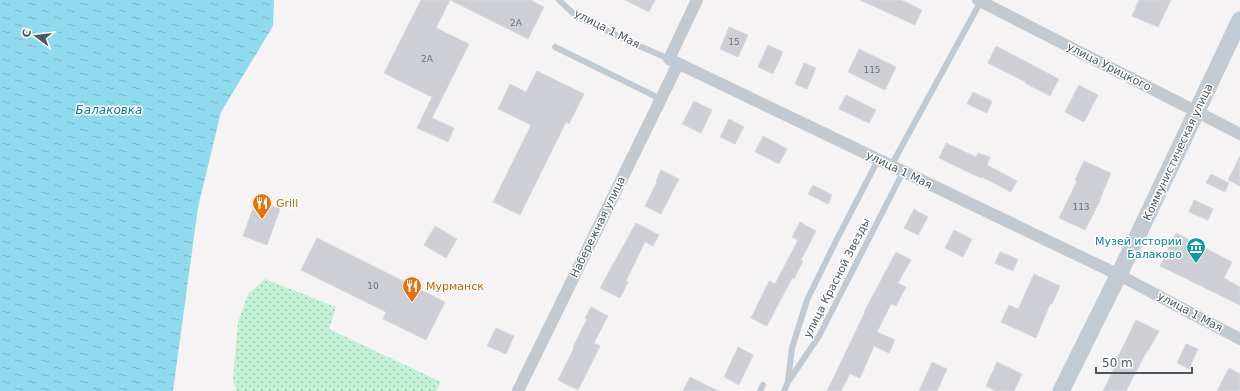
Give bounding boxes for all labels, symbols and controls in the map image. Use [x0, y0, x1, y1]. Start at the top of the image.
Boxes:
street label: улица 1 Мая [572, 7, 642, 51]
north arrow [16, 16, 56, 56]
house number: 2А [510, 18, 523, 28]
text: С [19, 28, 34, 39]
house number: 15 [728, 37, 740, 47]
street label: улица Урицкого [1065, 40, 1153, 94]
house number: 2А [421, 54, 434, 64]
house number: 115 [863, 65, 881, 75]
street label: Коммунистическая улица [1141, 82, 1215, 222]
water label: Балаковка [76, 103, 142, 117]
street label: улица 1 Мая [864, 148, 934, 192]
street label: Набережная улица [568, 174, 628, 280]
restaurant icon: Grill [251, 192, 273, 220]
place label: Grill [276, 197, 298, 210]
house number: 113 [1072, 202, 1090, 212]
street label: улица Красной Звезды [801, 216, 873, 340]
place label: Музей истории Балаково [1095, 235, 1182, 261]
museum icon: Музей истории Балаково [1185, 236, 1207, 264]
restaurant icon: Мурманск [401, 275, 423, 303]
place label: Мурманск [426, 280, 484, 293]
house number: 10 [367, 281, 379, 291]
street label: улица 1 Мая [1155, 289, 1225, 335]
scale bar [1096, 349, 1192, 375]
text: 50 m [1102, 356, 1133, 370]

